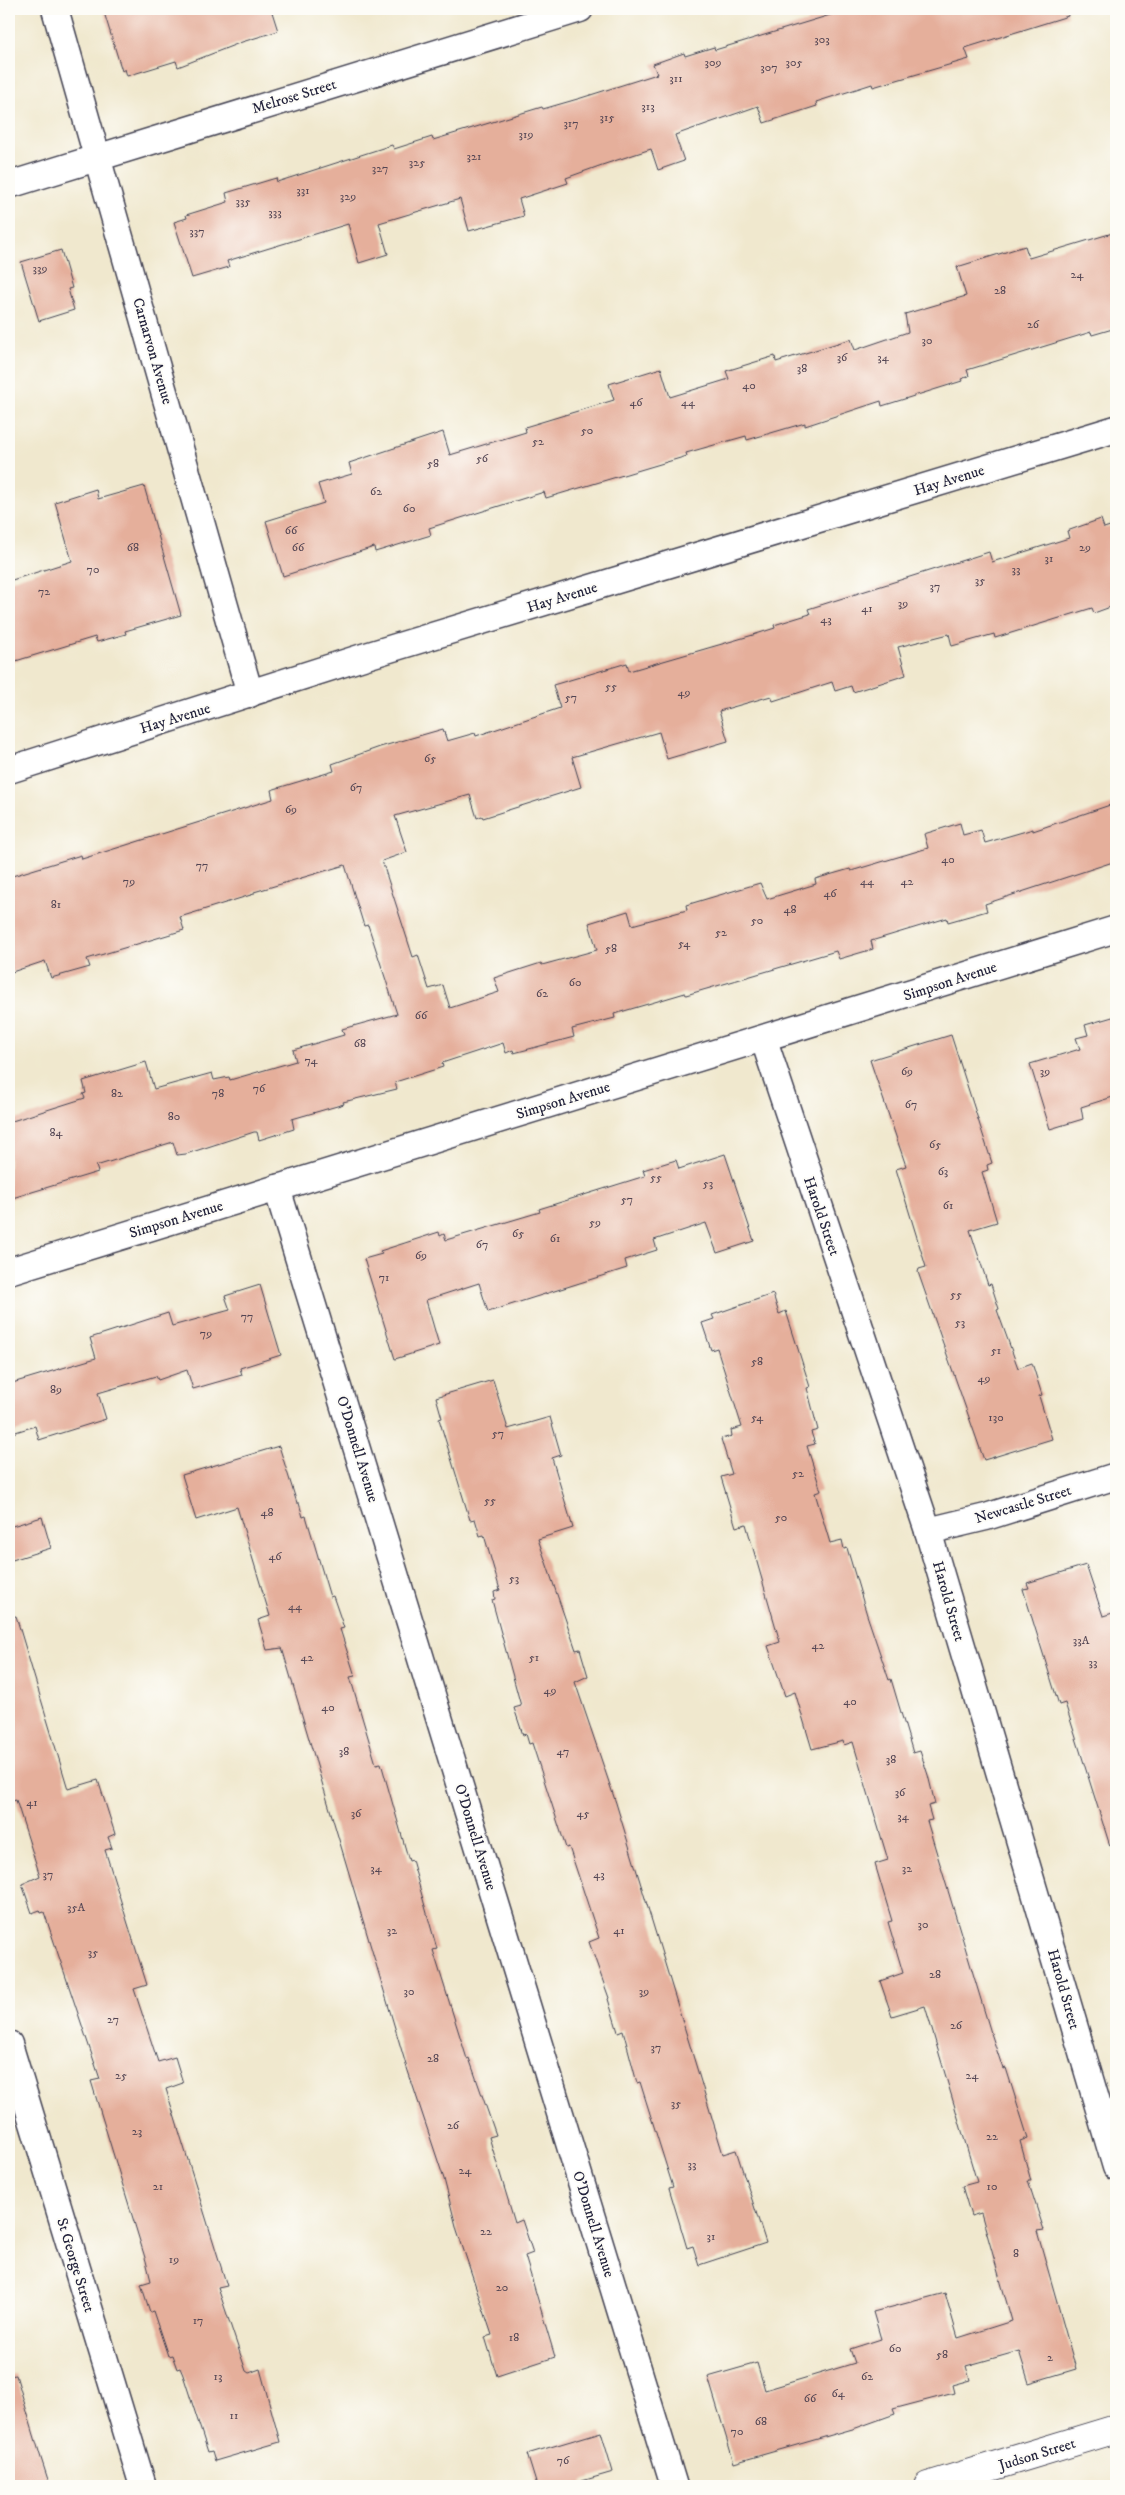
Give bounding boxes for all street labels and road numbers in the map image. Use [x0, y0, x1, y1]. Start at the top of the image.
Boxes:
street label: Melrose Street [250, 75, 339, 118]
street label: Carnarvon Avenue [128, 296, 177, 407]
street label: Hay Avenue [912, 461, 987, 500]
street label: Hay Avenue [525, 578, 600, 617]
street label: Hay Avenue [138, 699, 213, 738]
street label: Simpson Avenue [901, 957, 999, 1006]
street label: Simpson Avenue [514, 1077, 612, 1124]
street label: Harold Street [799, 1174, 844, 1258]
street label: Simpson Avenue [127, 1196, 225, 1243]
street label: O'Donnell Avenue [332, 1394, 383, 1505]
street label: Newcastle Street [973, 1481, 1074, 1528]
street label: Harold Street [928, 1559, 969, 1644]
street label: O'Donnell Avenue [450, 1782, 501, 1893]
street label: Harold Street [1043, 1947, 1084, 2032]
street label: O'Donnell Avenue [568, 2169, 619, 2280]
street label: St George Street [52, 2216, 99, 2315]
street label: Judson Street [995, 2434, 1078, 2476]

